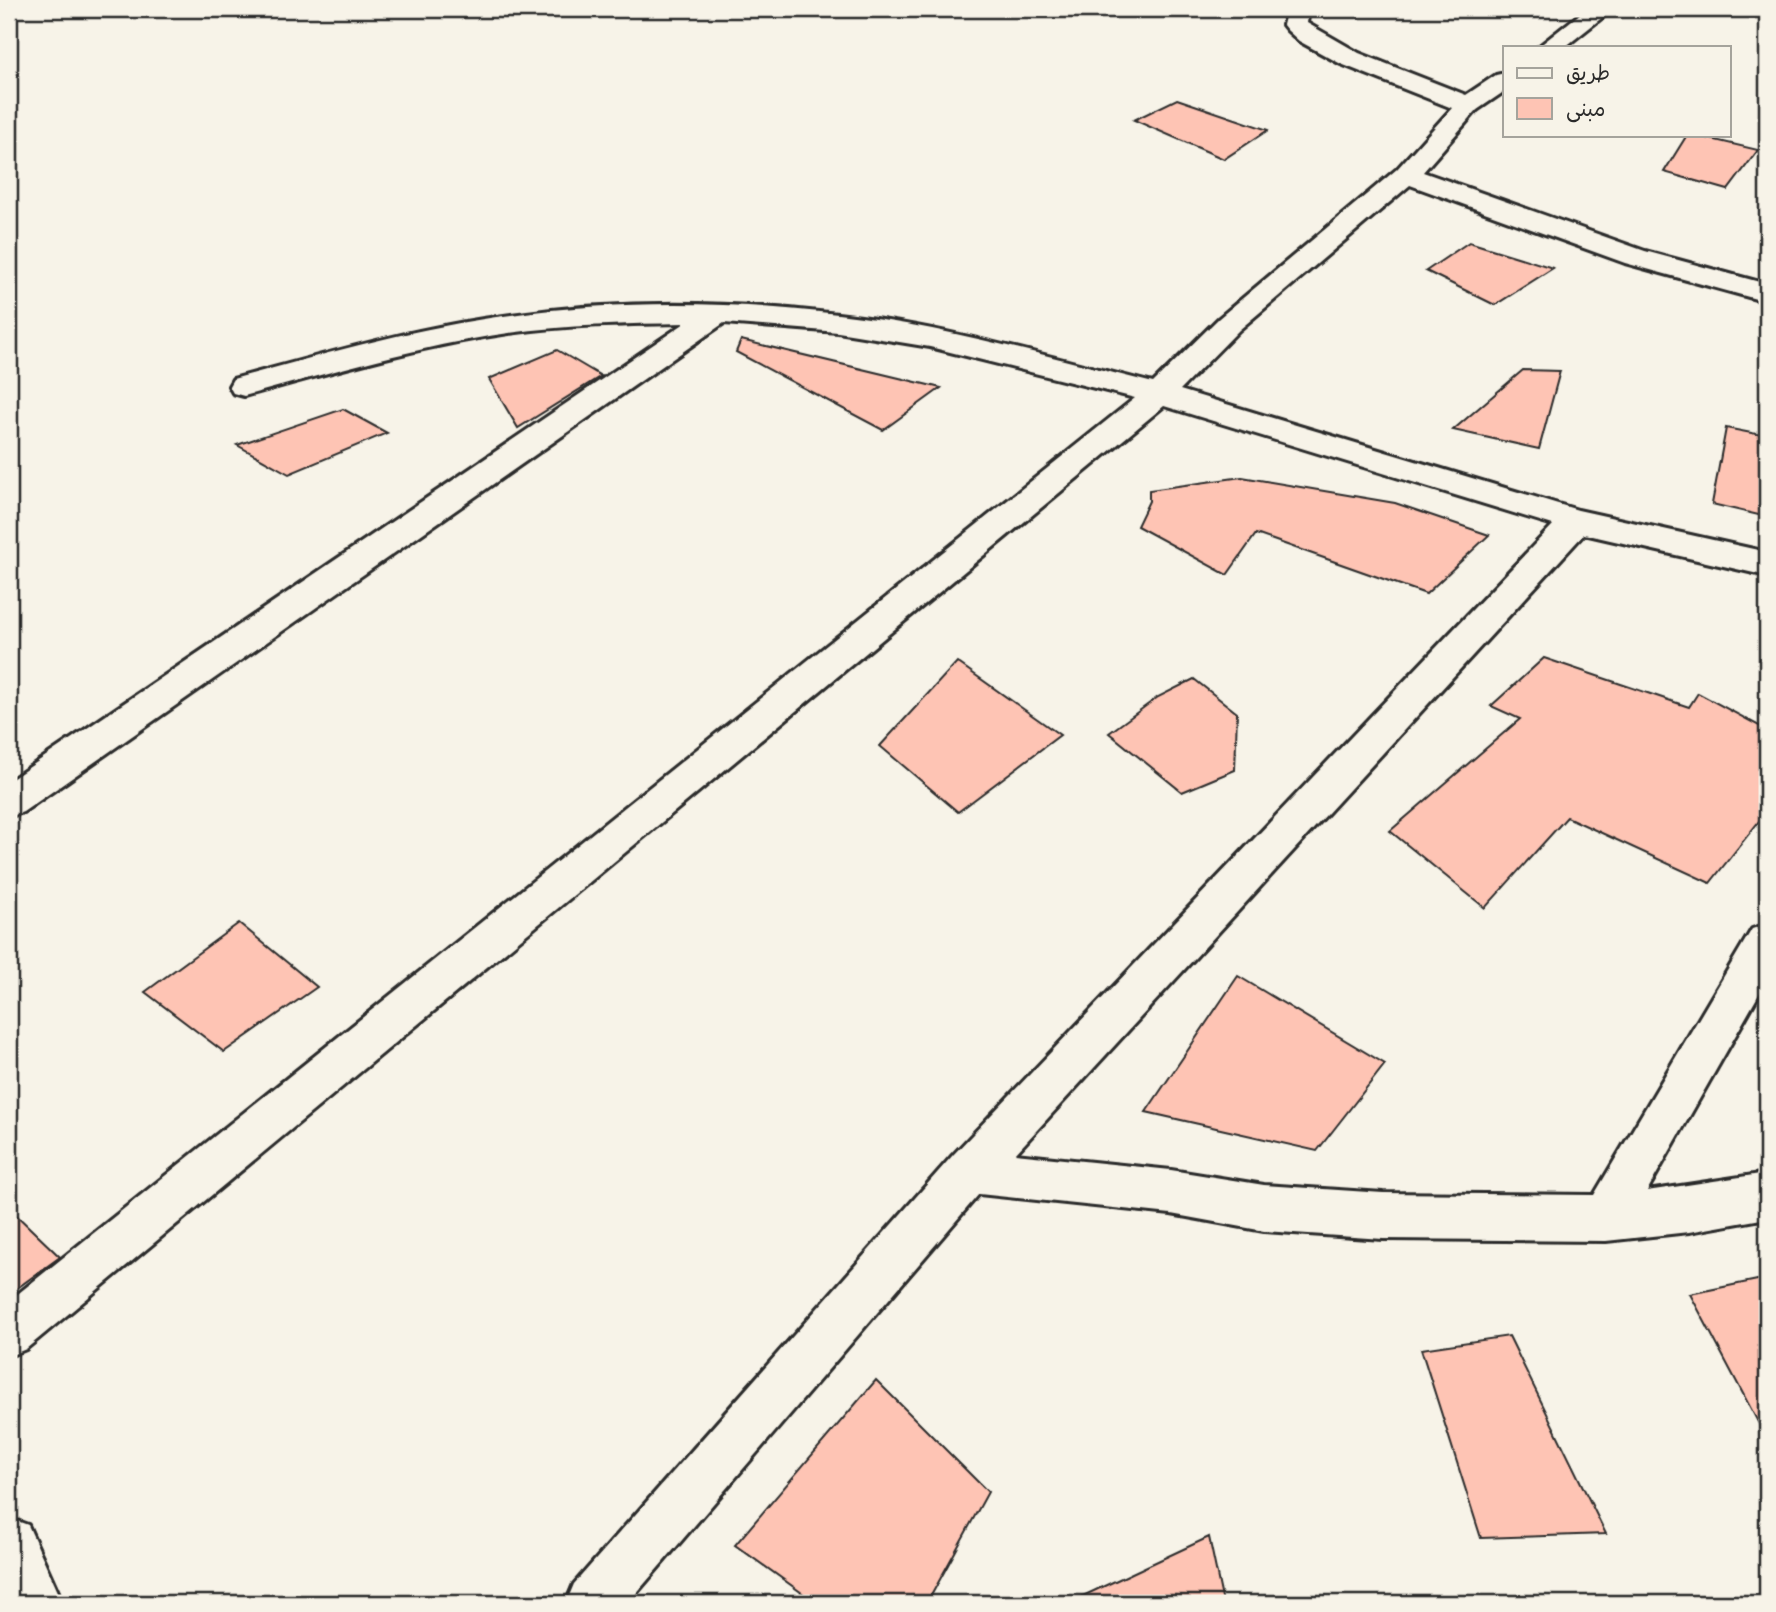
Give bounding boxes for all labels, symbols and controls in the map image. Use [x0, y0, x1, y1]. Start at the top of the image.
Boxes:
legend [1503, 46, 1730, 136]
text: طريق [1566, 61, 1610, 91]
text: مبنى [1566, 97, 1605, 127]

